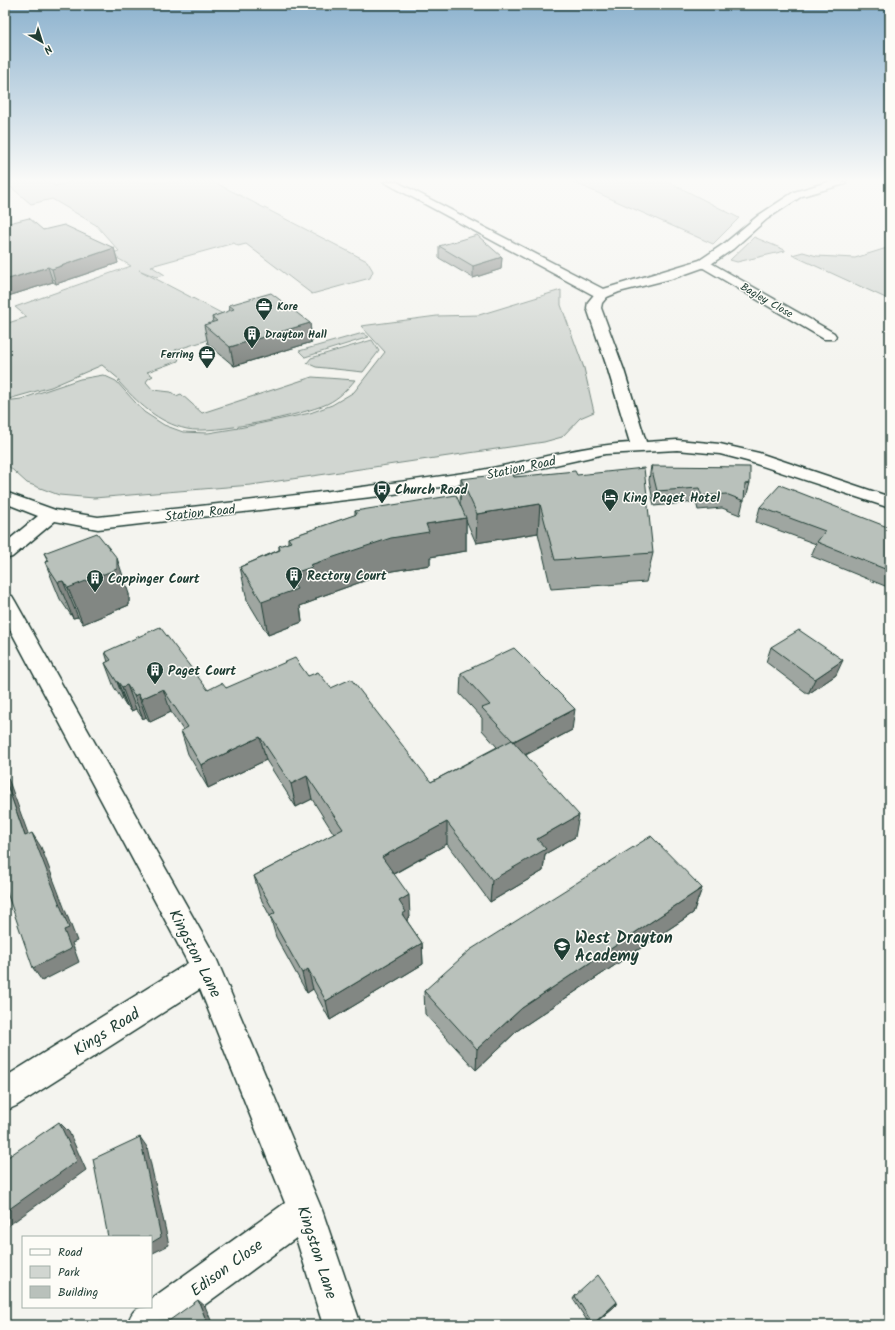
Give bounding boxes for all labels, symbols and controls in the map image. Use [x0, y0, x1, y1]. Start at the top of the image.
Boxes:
north arrow [22, 22, 62, 62]
text: N [39, 40, 56, 58]
street label: Bagley Close [737, 278, 796, 323]
office icon: Kore [254, 296, 274, 321]
place label: Kore [277, 298, 299, 316]
building icon: Drayton Hall [242, 324, 262, 349]
place label: Drayton Hall [265, 326, 327, 344]
office icon: Ferring [197, 344, 217, 369]
place label: Ferring [160, 346, 194, 364]
street label: Station Road [485, 451, 558, 486]
bus stop icon: Church Road [372, 479, 392, 504]
place label: Church Road [395, 480, 468, 501]
hotel icon: King Paget Hotel [600, 487, 620, 512]
place label: King Paget Hotel [623, 488, 720, 509]
street label: Station Road [164, 499, 237, 528]
building icon: Rectory Court [284, 565, 304, 590]
place label: Rectory Court [307, 566, 387, 587]
building icon: Coppinger Court [85, 568, 105, 593]
place label: Coppinger Court [108, 569, 200, 590]
building icon: Paget Court [145, 660, 165, 685]
place label: Paget Court [168, 661, 236, 682]
street label: Kingston Lane [162, 905, 228, 1002]
place label: West Drayton Academy [575, 926, 673, 969]
school or university icon: West Drayton Academy [552, 936, 572, 961]
street label: Kings Road [68, 1001, 146, 1063]
street label: Kingston Lane [290, 1203, 343, 1302]
street label: Edison Close [185, 1233, 269, 1303]
legend [22, 1236, 152, 1308]
text: Road [58, 1243, 83, 1262]
text: Park [58, 1263, 80, 1282]
text: Building [58, 1283, 98, 1302]

